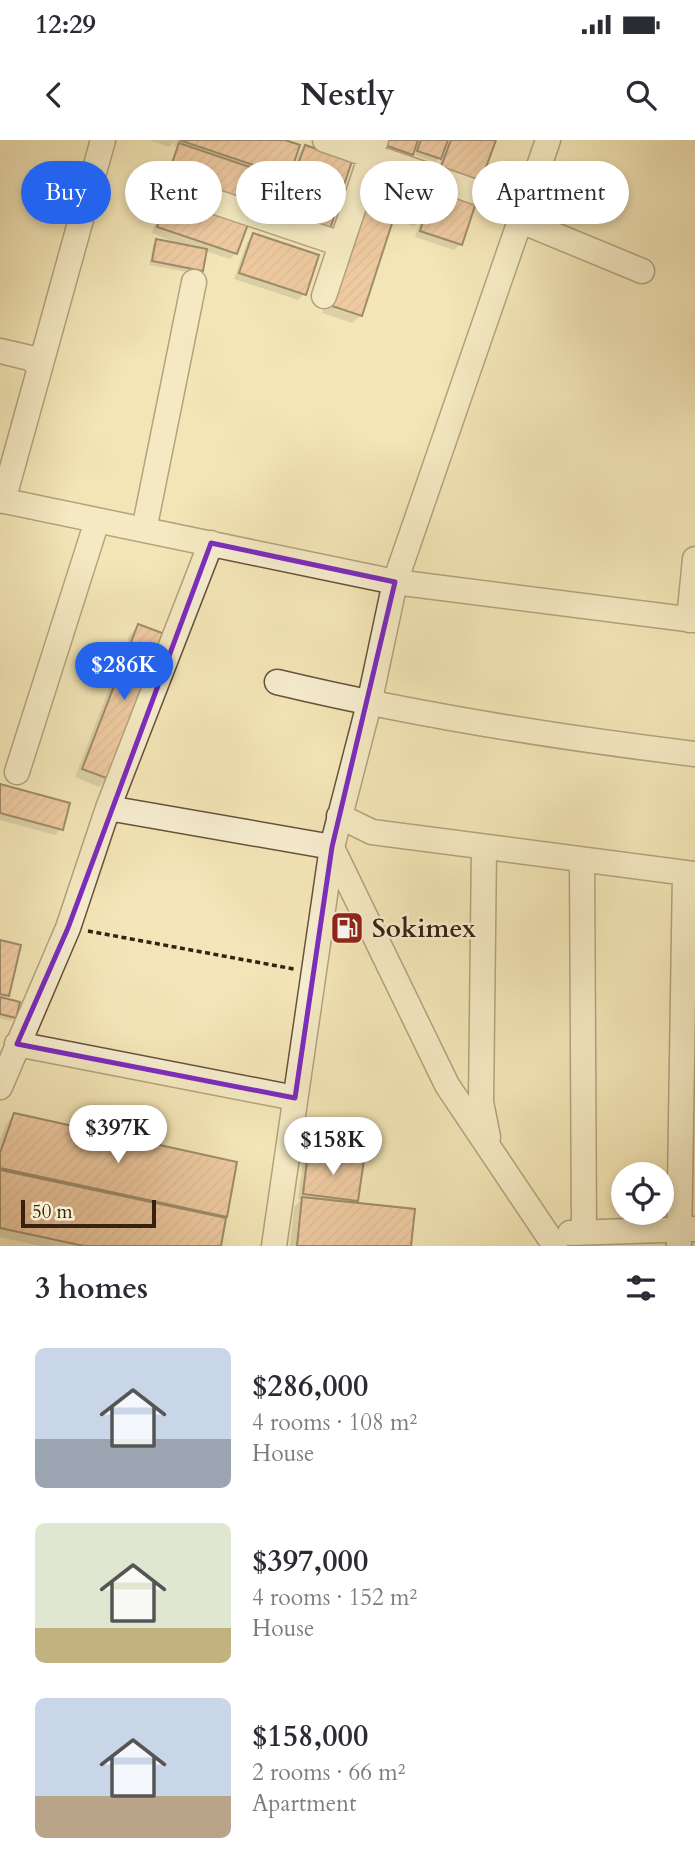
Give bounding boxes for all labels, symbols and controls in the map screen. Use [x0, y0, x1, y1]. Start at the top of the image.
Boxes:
text: 12:29 [35, 7, 96, 42]
text: Nestly [300, 73, 395, 117]
icon: back [35, 76, 73, 114]
icon: search [622, 76, 660, 114]
chip: Buy [21, 161, 111, 224]
chip: Rent [125, 161, 222, 224]
chip: Filters [236, 161, 346, 224]
chip: New [360, 161, 458, 224]
chip: Apartment [472, 161, 629, 224]
pin: $286K [75, 643, 173, 702]
text: $286K [91, 649, 157, 680]
fuel station icon: Sokimex [328, 909, 366, 947]
place label: Sokimex [372, 911, 476, 946]
pin: $397K [69, 1105, 167, 1165]
text: $397K [85, 1112, 151, 1143]
pin: $158K [284, 1118, 382, 1177]
text: $158K [300, 1124, 366, 1155]
map controls [611, 1162, 674, 1225]
button: locate [611, 1162, 674, 1225]
scale bar [21, 1197, 156, 1229]
text: 50 m [32, 1199, 73, 1225]
text: 3 homes [35, 1268, 148, 1309]
icon: filters [622, 1269, 660, 1307]
text: $286,000 [252, 1366, 368, 1407]
icon: home [91, 1376, 175, 1460]
text: 4 rooms · 108 m² [252, 1407, 417, 1438]
text: House [252, 1438, 314, 1469]
text: $397,000 [252, 1541, 368, 1582]
icon: home [91, 1551, 175, 1635]
text: 4 rooms · 152 m² [252, 1582, 417, 1613]
text: House [252, 1613, 314, 1644]
text: $158,000 [252, 1716, 368, 1757]
icon: home [91, 1726, 175, 1810]
text: 2 rooms · 66 m² [252, 1757, 405, 1788]
text: Apartment [252, 1788, 356, 1819]

